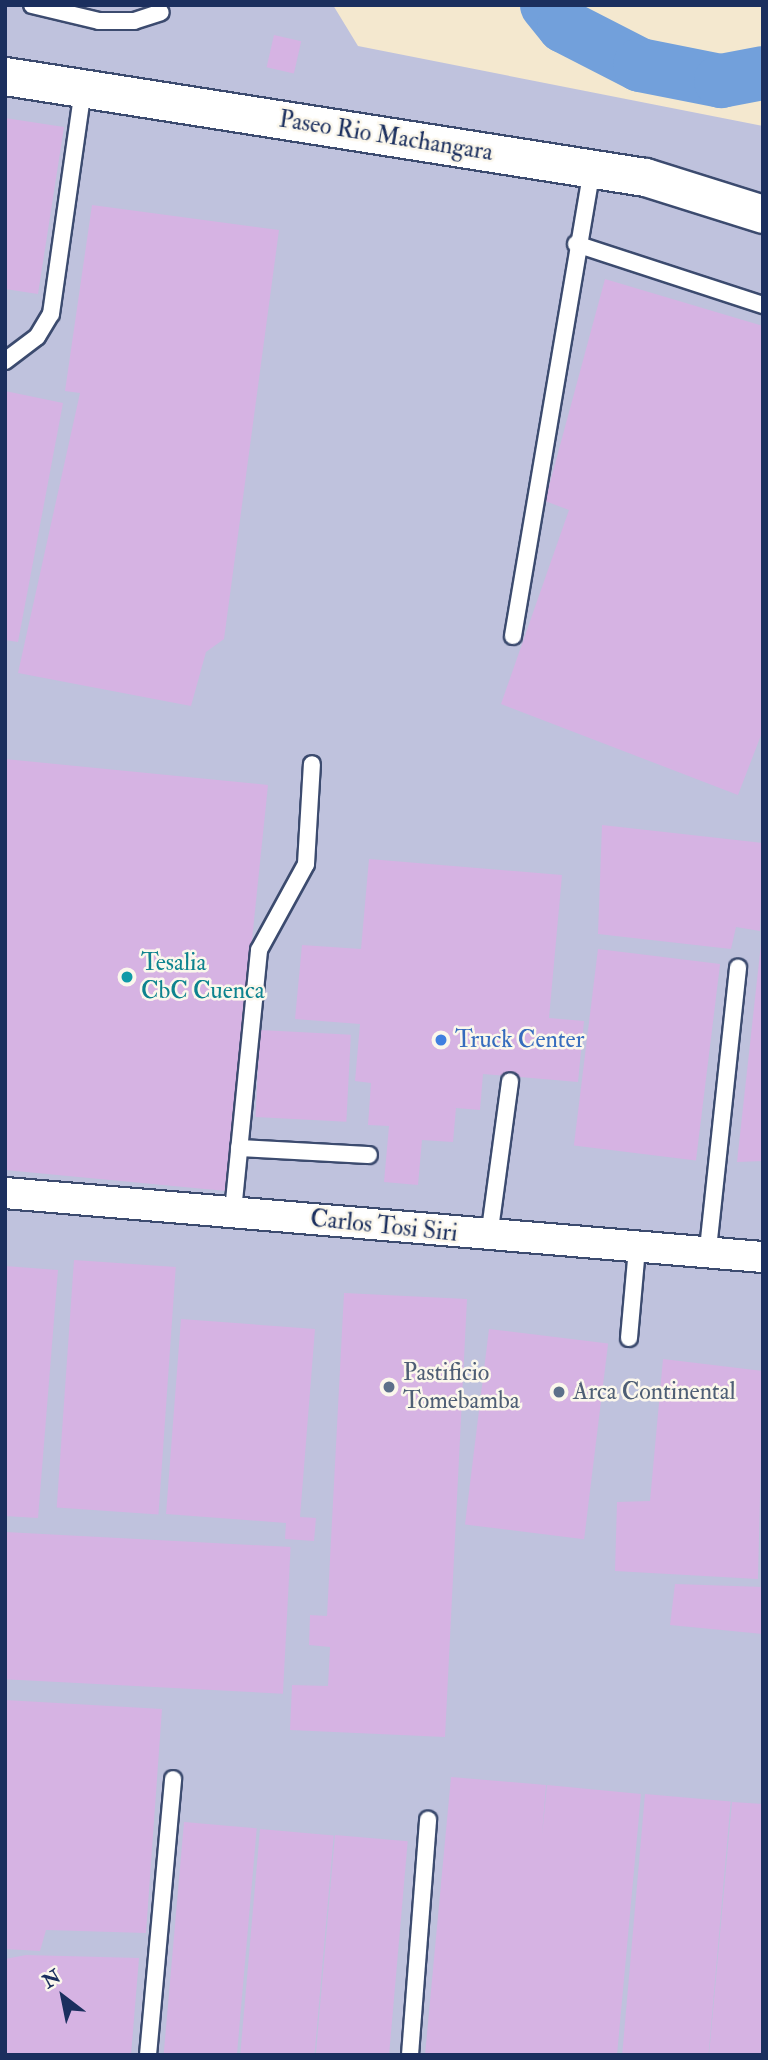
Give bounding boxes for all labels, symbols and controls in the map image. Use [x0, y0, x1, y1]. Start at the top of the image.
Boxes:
street label: Paseo Rio Machangara [277, 105, 495, 167]
place label: Tesalia CbC Cuenca [141, 949, 265, 1005]
marker: Tesalia CbC Cuenca [119, 969, 135, 985]
place label: Truck Center [455, 1026, 584, 1054]
marker: Truck Center [433, 1032, 449, 1048]
street label: Carlos Tosi Siri [309, 1204, 459, 1248]
place label: Pastificio Tomebamba [403, 1359, 520, 1415]
place label: Arca Continental [573, 1378, 736, 1406]
marker: Pastificio Tomebamba [381, 1379, 397, 1395]
marker: Arca Continental [551, 1384, 567, 1400]
north arrow [28, 1962, 98, 2032]
text: N [38, 1965, 65, 1994]

